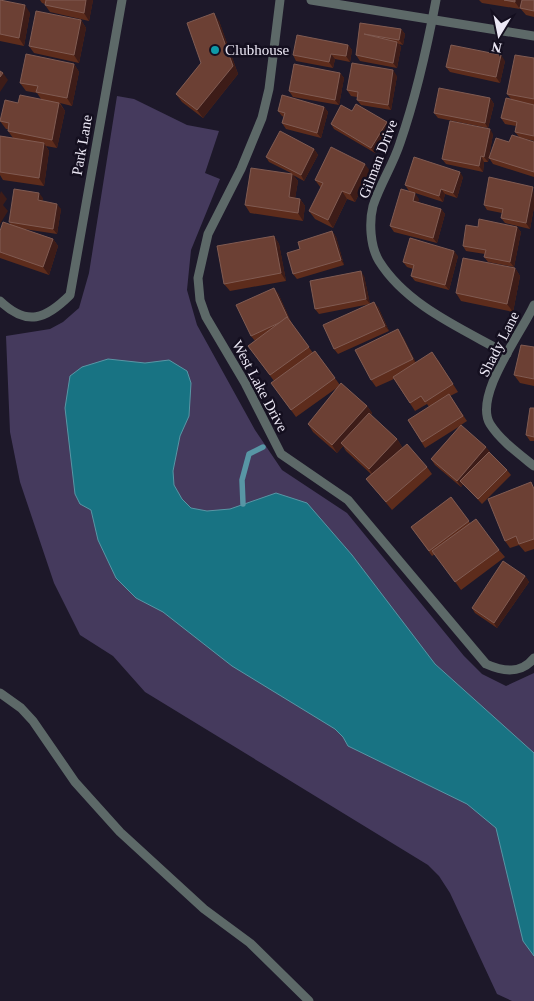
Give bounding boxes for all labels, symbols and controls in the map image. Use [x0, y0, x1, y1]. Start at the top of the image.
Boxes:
north arrow [474, 10, 524, 60]
text: N [491, 39, 503, 56]
place label: Clubhouse [225, 42, 290, 58]
marker: Clubhouse [209, 44, 221, 56]
street label: Park Lane [69, 113, 95, 177]
street label: Gilman Drive [356, 117, 400, 201]
street label: Shady Lane [476, 308, 522, 379]
street label: West Lake Drive [229, 338, 291, 435]

